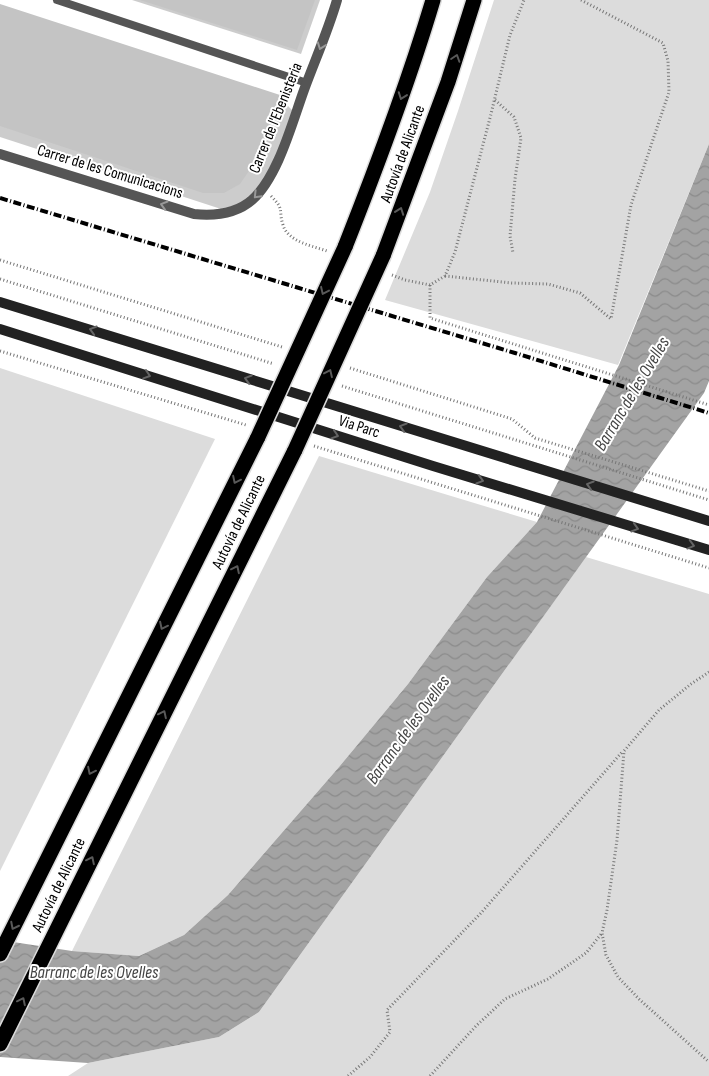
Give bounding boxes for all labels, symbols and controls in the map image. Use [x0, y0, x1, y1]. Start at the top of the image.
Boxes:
one-way arrow [317, 41, 327, 50]
one-way arrow [450, 54, 460, 63]
street label: Carrer de l'Ebenisteria [245, 60, 307, 176]
one-way arrow [398, 92, 408, 100]
street label: Autovía de Alicante [376, 103, 429, 206]
street label: Carrer de les Comunicacions [35, 141, 185, 203]
one-way arrow [254, 189, 263, 198]
one-way arrow [160, 200, 168, 210]
one-way arrow [394, 207, 404, 215]
one-way arrow [320, 286, 331, 295]
one-way arrow [89, 326, 98, 336]
water label: Barranc de les Ovelles [590, 333, 674, 455]
one-way arrow [142, 369, 150, 379]
one-way arrow [323, 369, 334, 378]
one-way arrow [244, 374, 253, 384]
street label: Via Parc [336, 411, 382, 443]
one-way arrow [400, 422, 408, 432]
one-way arrow [330, 429, 338, 439]
street label: Autovía de Alicante [208, 472, 270, 573]
one-way arrow [232, 475, 242, 484]
one-way arrow [475, 475, 483, 485]
one-way arrow [587, 480, 595, 490]
one-way arrow [630, 523, 638, 533]
one-way arrow [687, 539, 696, 550]
one-way arrow [229, 565, 239, 574]
one-way arrow [159, 621, 170, 630]
water label: Barranc de les Ovelles [362, 671, 455, 788]
one-way arrow [157, 710, 168, 719]
one-way arrow [87, 766, 97, 775]
street label: Autovía de Alicante [28, 835, 90, 936]
one-way arrow [85, 856, 95, 865]
one-way arrow [10, 920, 20, 929]
water label: Barranc de les Ovelles [30, 962, 159, 983]
one-way arrow [15, 997, 26, 1006]

